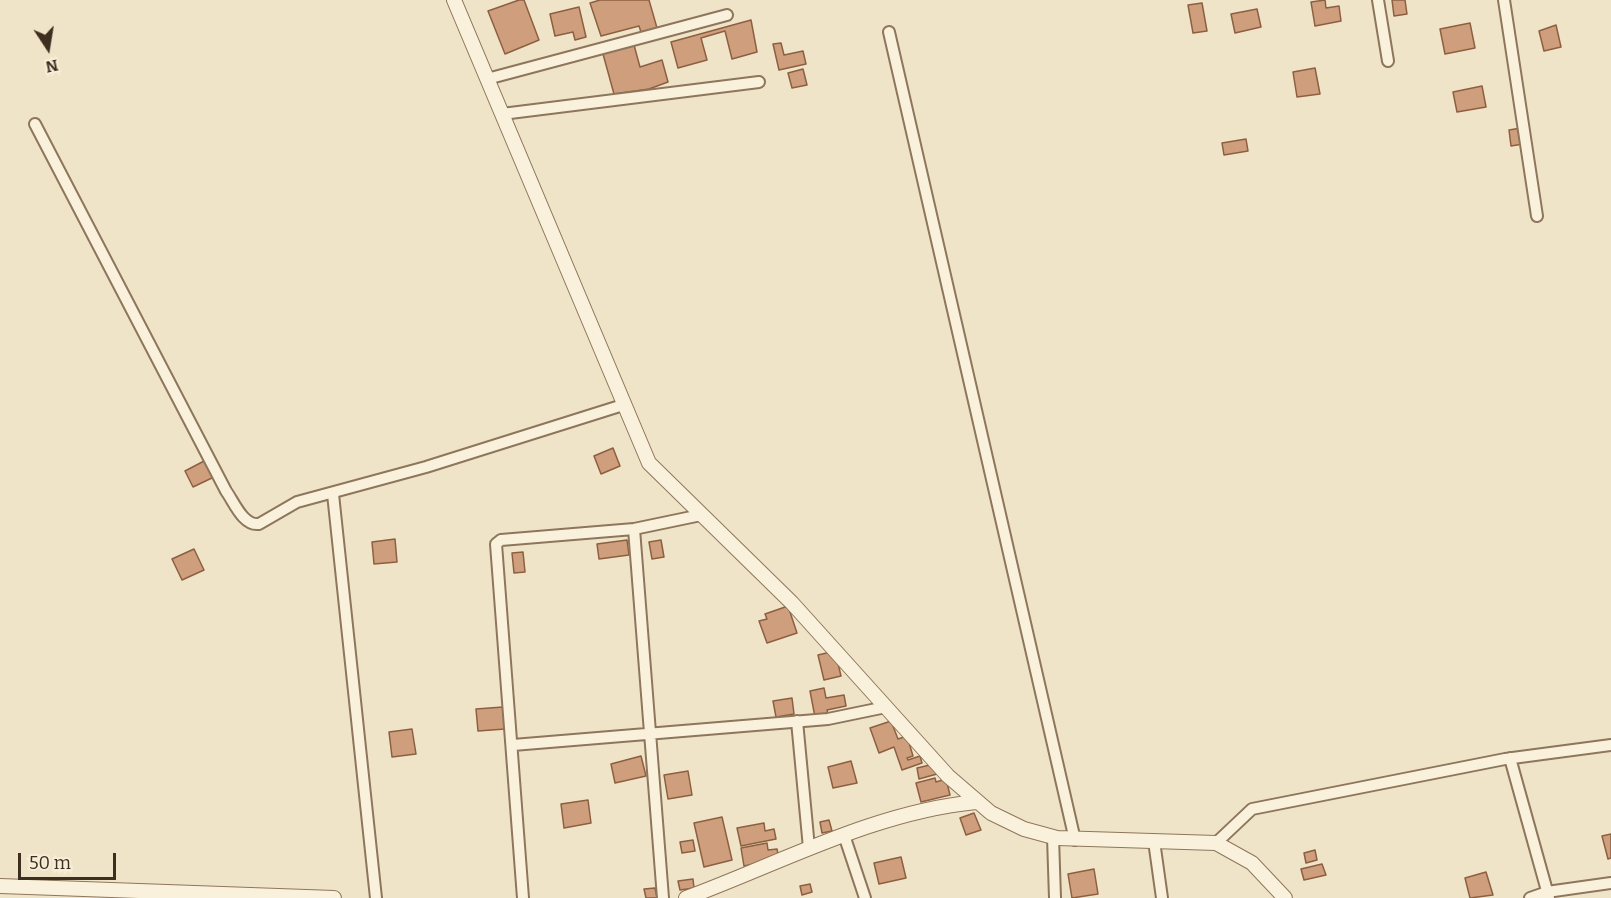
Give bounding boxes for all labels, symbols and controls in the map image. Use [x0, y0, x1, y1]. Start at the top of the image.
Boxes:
north arrow [18, 18, 78, 78]
text: N [44, 56, 60, 77]
scale bar [21, 841, 118, 879]
text: 50 m [29, 852, 71, 874]

